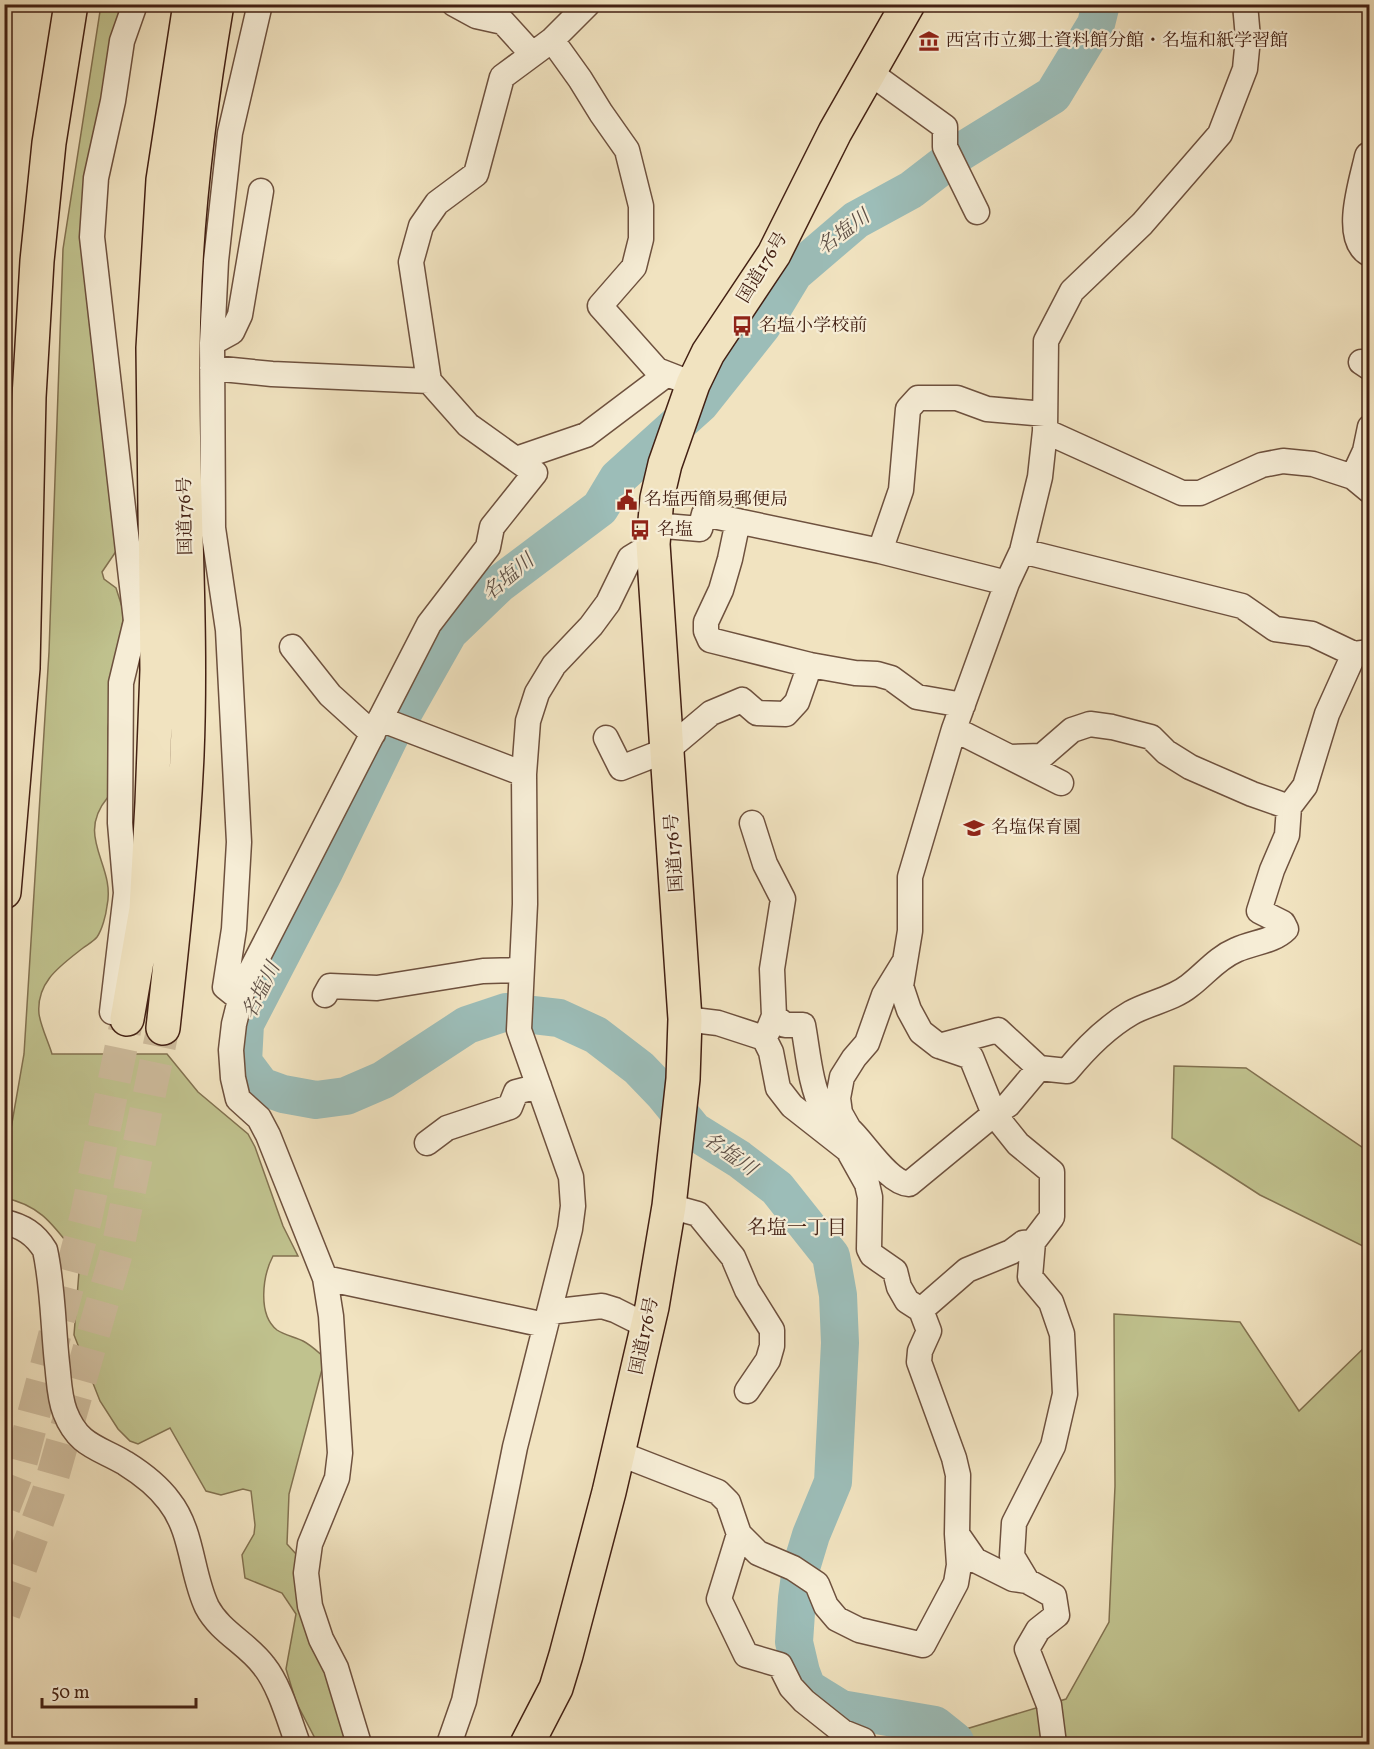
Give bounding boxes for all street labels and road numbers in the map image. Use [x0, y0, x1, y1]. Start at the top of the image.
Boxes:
street label: 国道176号 [732, 228, 794, 308]
street label: 国道176号 [173, 476, 199, 556]
street label: 国道176号 [660, 813, 690, 893]
street label: 国道176号 [625, 1295, 665, 1377]

